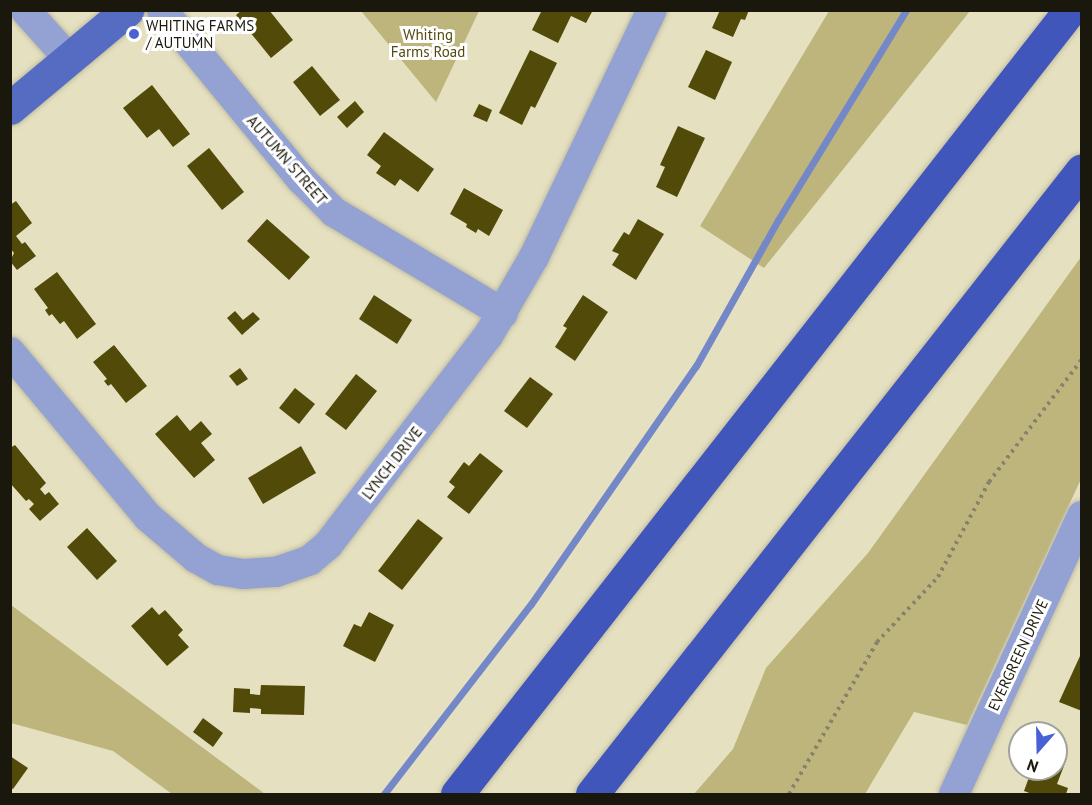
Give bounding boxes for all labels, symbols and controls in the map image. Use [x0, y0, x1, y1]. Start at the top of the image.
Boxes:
place label: WHITING FARMS / AUTUMN [146, 16, 254, 51]
park label: Whiting Farms Road [391, 25, 465, 60]
marker: WHITING FARMS / AUTUMN [127, 27, 141, 41]
street label: AUTUMN STREET [243, 112, 331, 208]
street label: LYNCH DRIVE [358, 423, 426, 503]
street label: EVERGREEN DRIVE [984, 596, 1052, 714]
north arrow [1008, 721, 1068, 781]
text: N [1024, 755, 1041, 777]

